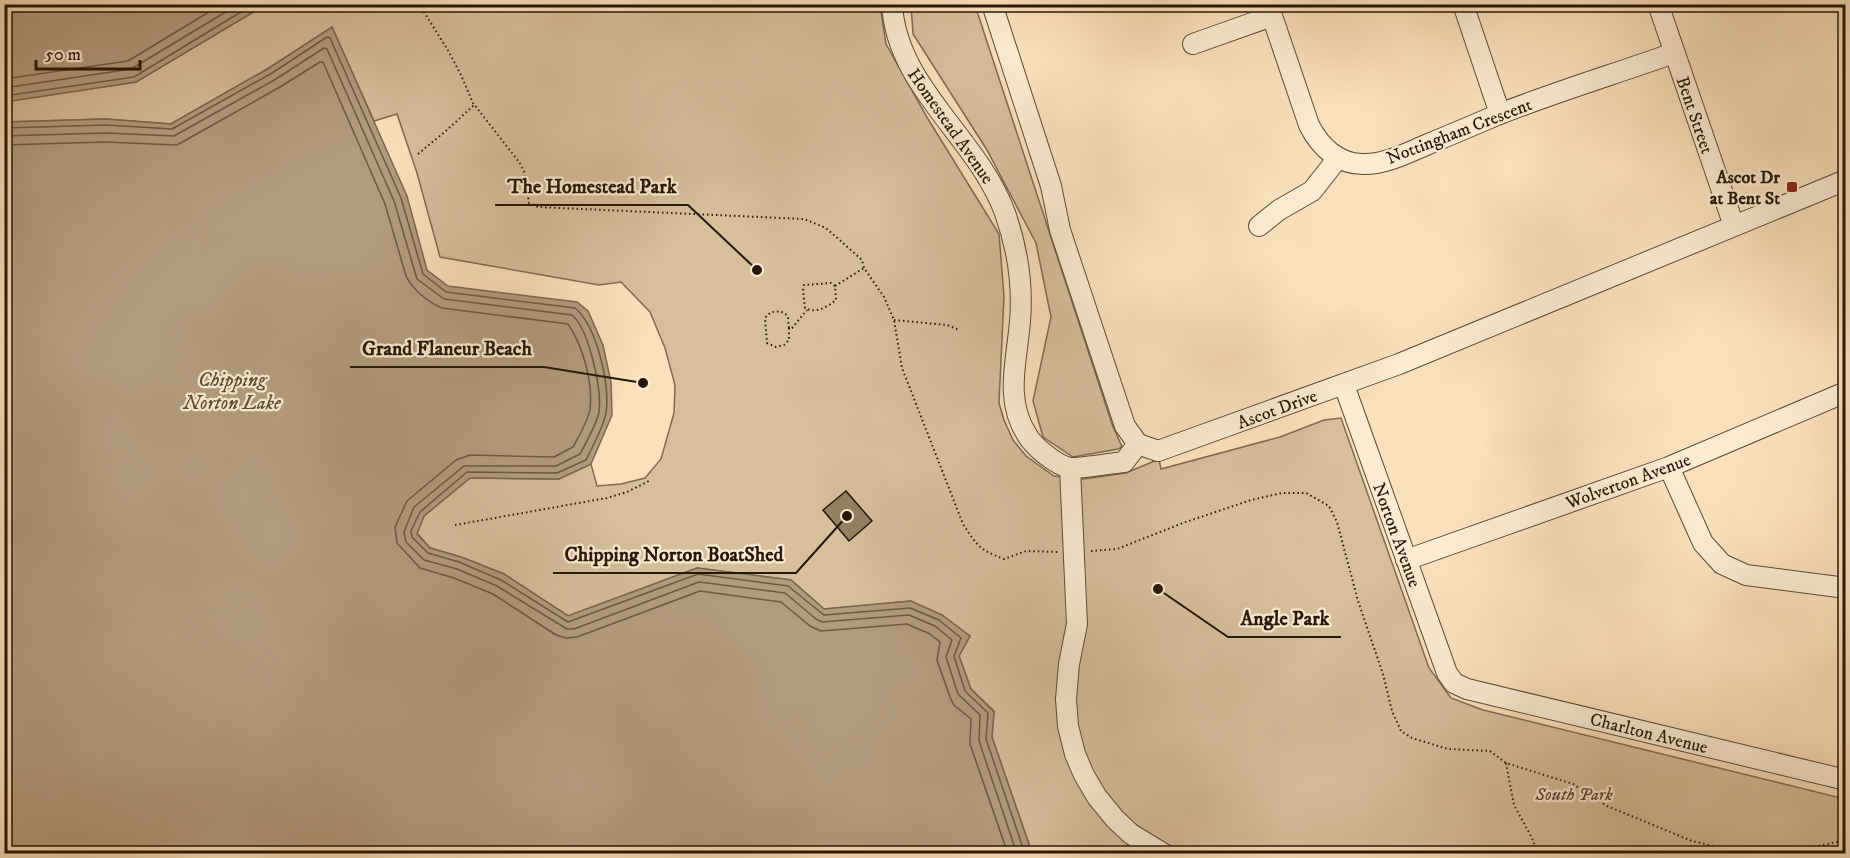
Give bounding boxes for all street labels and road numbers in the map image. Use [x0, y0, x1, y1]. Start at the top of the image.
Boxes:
street label: Homestead Avenue [902, 65, 998, 189]
street label: Bent Street [1671, 74, 1718, 157]
street label: Nottingham Crescent [1383, 94, 1536, 170]
street label: Ascot Drive [1234, 385, 1320, 435]
street label: Wolverton Avenue [1562, 449, 1694, 515]
street label: Norton Avenue [1367, 480, 1425, 591]
street label: Charlton Avenue [1588, 709, 1710, 759]

